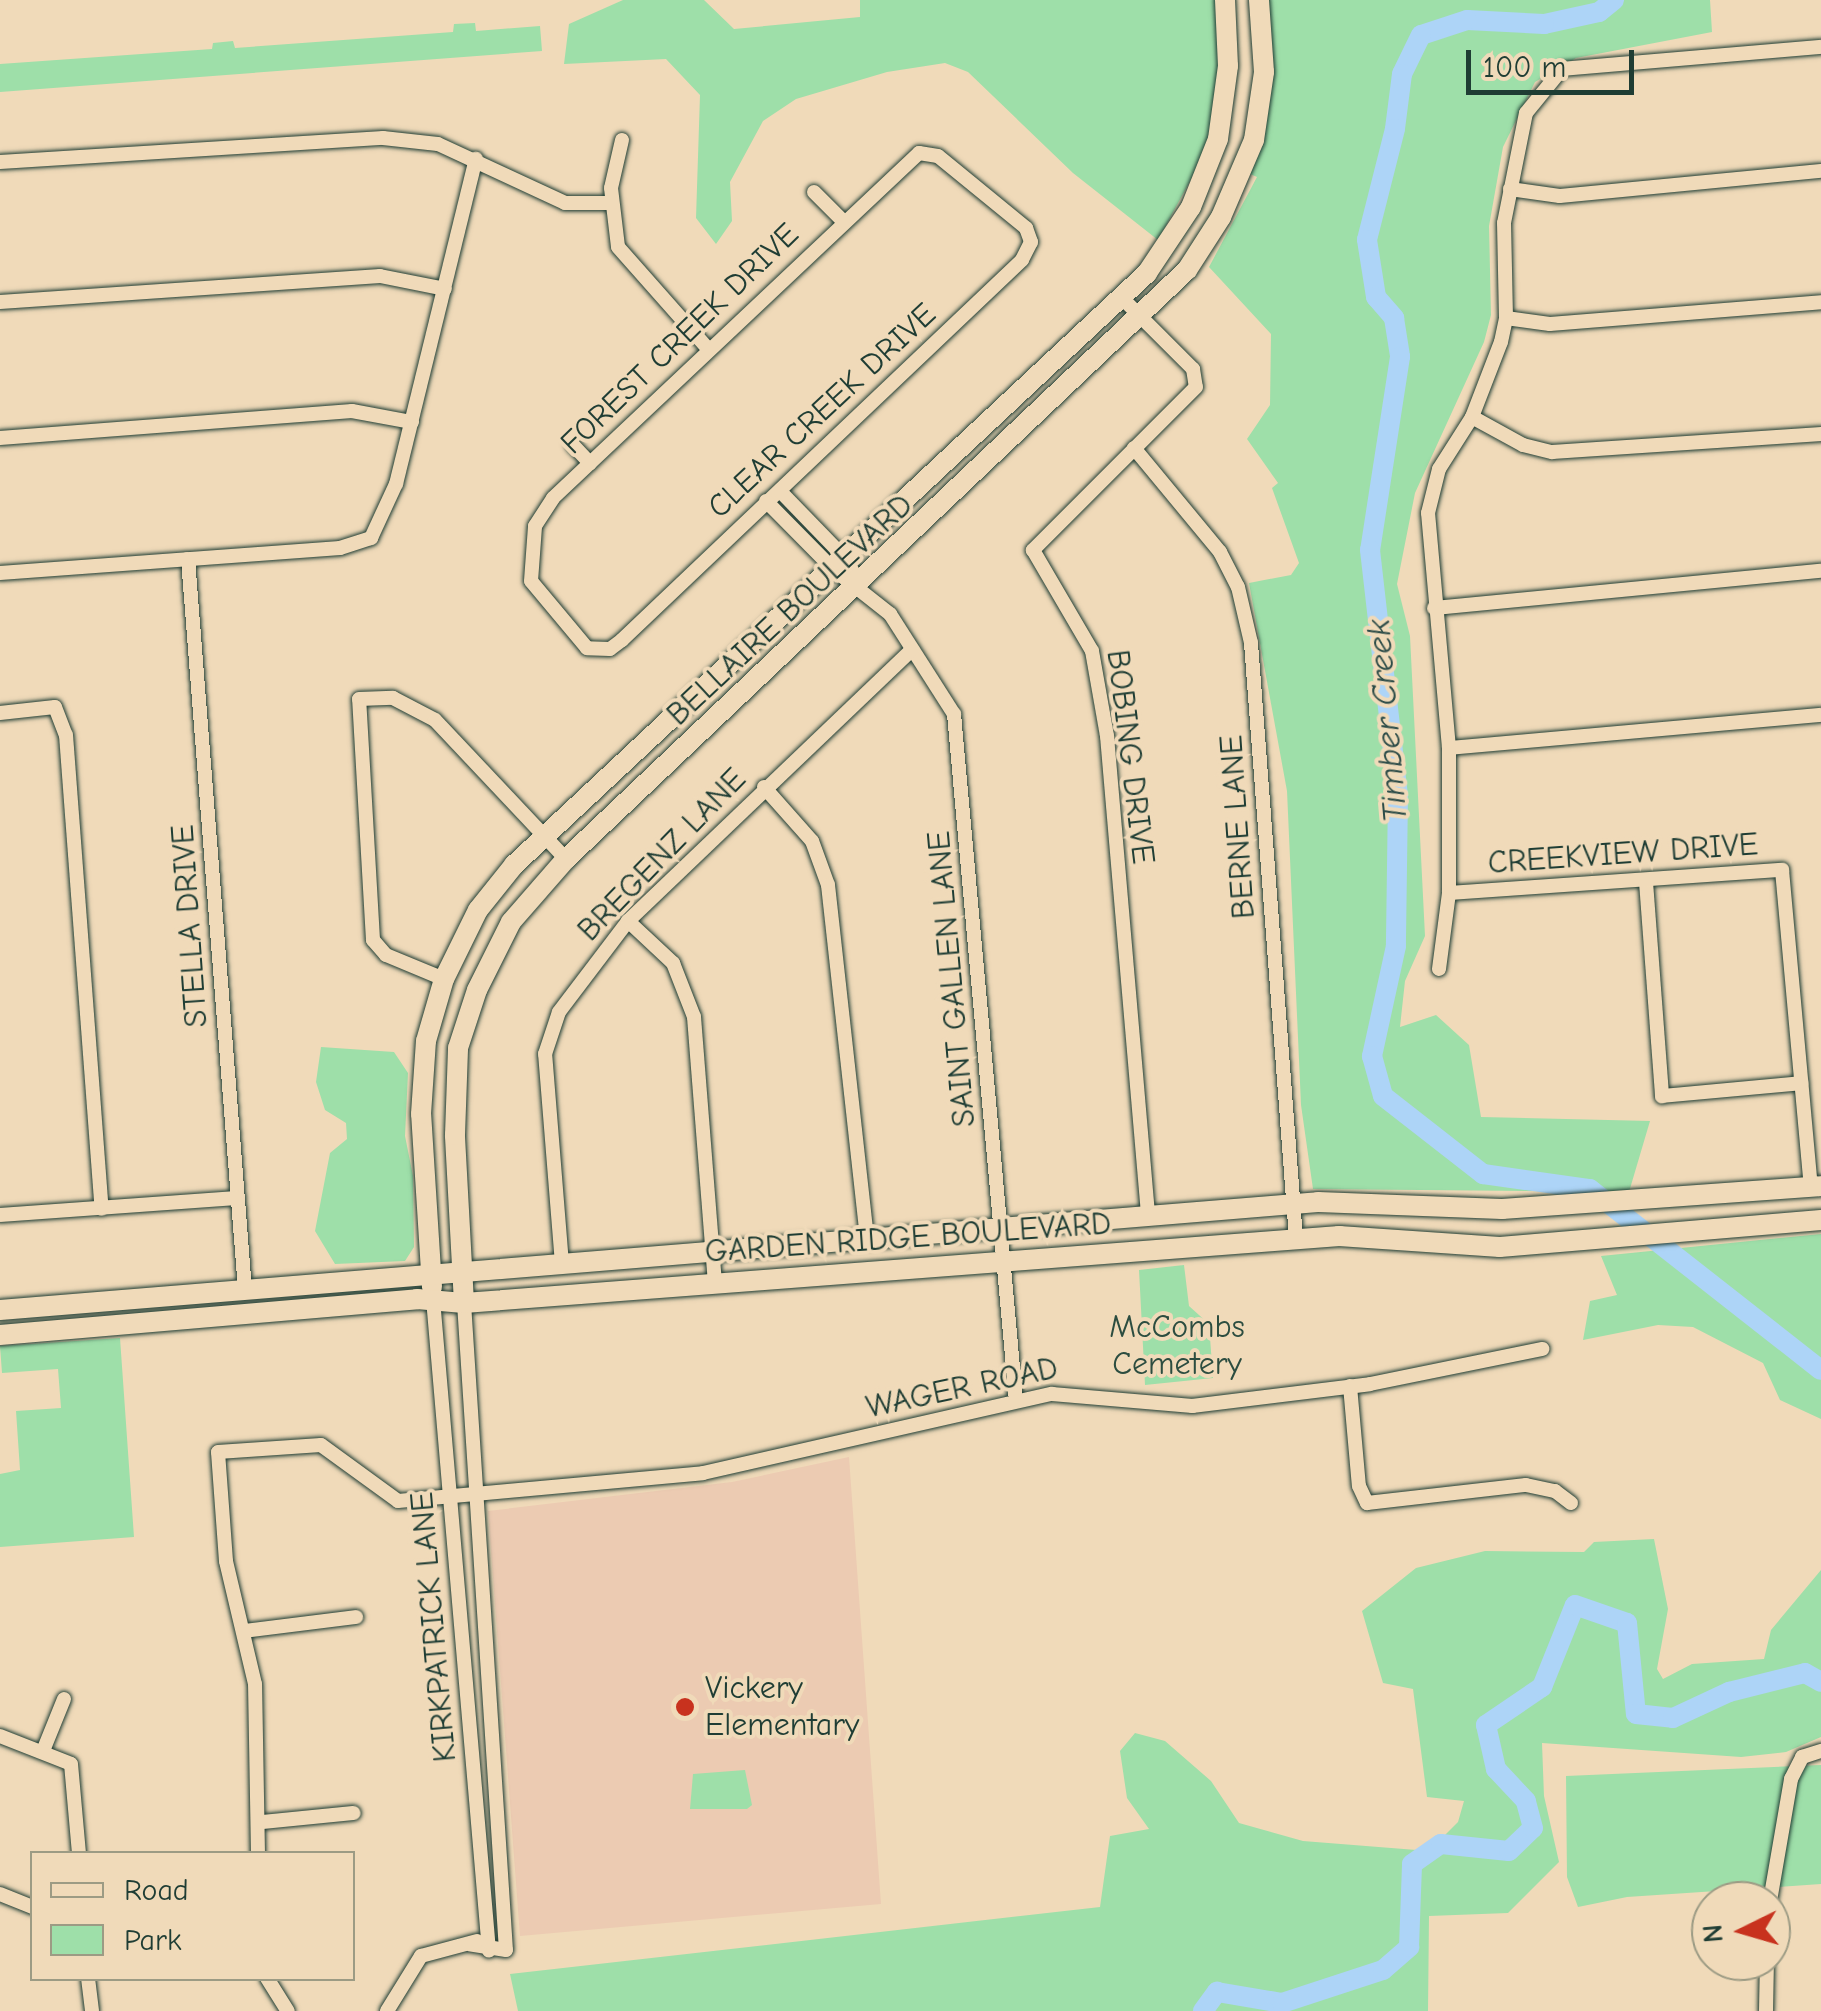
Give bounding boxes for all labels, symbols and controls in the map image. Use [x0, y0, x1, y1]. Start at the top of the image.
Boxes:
scale bar [1471, 30, 1638, 92]
text: 100 m [1483, 50, 1566, 85]
street label: FOREST CREEK DRIVE [553, 216, 807, 462]
street label: CLEAR CREEK DRIVE [700, 296, 944, 526]
street label: BELLAIRE BOULEVARD [659, 486, 921, 734]
water label: Timber Creek [1357, 618, 1417, 824]
street label: BOBING DRIVE [1098, 648, 1162, 866]
street label: BERNE LANE [1212, 734, 1264, 920]
street label: BREGENZ LANE [570, 761, 754, 949]
street label: STELLA DRIVE [164, 823, 216, 1029]
street label: CREEKVIEW DRIVE [1487, 825, 1759, 883]
street label: SAINT GALLEN LANE [920, 830, 984, 1128]
street label: GARDEN RIDGE BOULEVARD [704, 1205, 1112, 1271]
park label: McCombs Cemetery [1109, 1309, 1245, 1384]
street label: WAGER ROAD [863, 1349, 1061, 1427]
street label: KIRKPATRICK LANE [403, 1490, 465, 1764]
place label: Vickery Elementary [705, 1670, 859, 1745]
marker: Vickery Elementary [674, 1696, 696, 1718]
legend [30, 1851, 355, 1981]
text: Road [124, 1873, 189, 1908]
north arrow [1691, 1881, 1791, 1981]
text: Park [124, 1923, 181, 1958]
text: N [1696, 1923, 1730, 1944]

